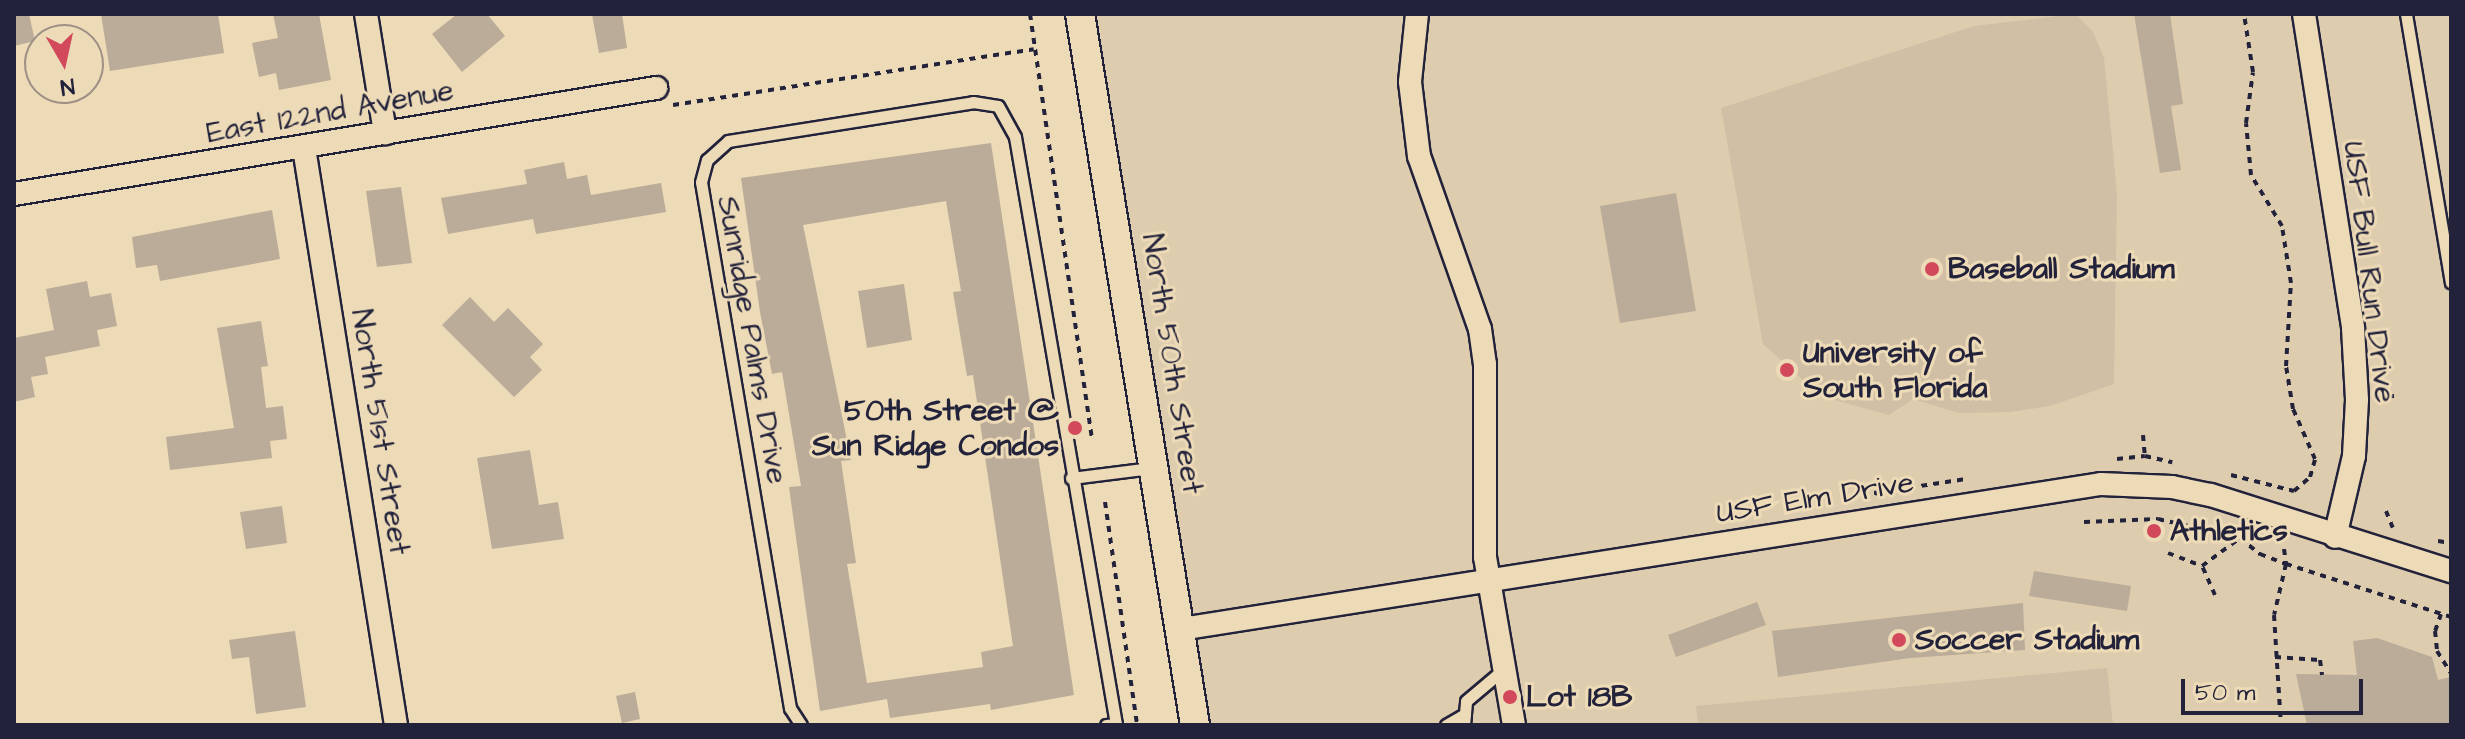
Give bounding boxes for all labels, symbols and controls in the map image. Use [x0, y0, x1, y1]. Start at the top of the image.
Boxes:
north arrow [24, 24, 104, 104]
text: N [58, 70, 77, 103]
street label: East 122nd Avenue [204, 73, 456, 151]
street label: USF Bull Run Drive [2335, 139, 2403, 405]
street label: Sunridge Palms Drive [709, 193, 795, 487]
street label: North 50th Street [1134, 231, 1210, 497]
place label: Baseball Stadium [1948, 251, 2175, 287]
marker: Baseball Stadium [1923, 260, 1941, 278]
street label: North 51st Street [343, 307, 417, 557]
place label: University of South Florida [1803, 335, 1987, 406]
marker: University of South Florida [1778, 361, 1796, 379]
place label: 50th Street @ Sun Ridge Condos [812, 393, 1059, 464]
marker: 50th Street @ Sun Ridge Condos [1066, 419, 1084, 437]
street label: USF Elm Drive [1714, 465, 1916, 531]
place label: Athletics [2170, 513, 2288, 549]
marker: Athletics [2145, 522, 2163, 540]
place label: Soccer Stadium [1915, 622, 2139, 658]
marker: Soccer Stadium [1890, 631, 1908, 649]
scale bar [2185, 663, 2367, 713]
text: 50 m [2195, 676, 2255, 710]
place label: Lot 18B [1526, 679, 1632, 715]
marker: Lot 18B [1501, 688, 1519, 706]

